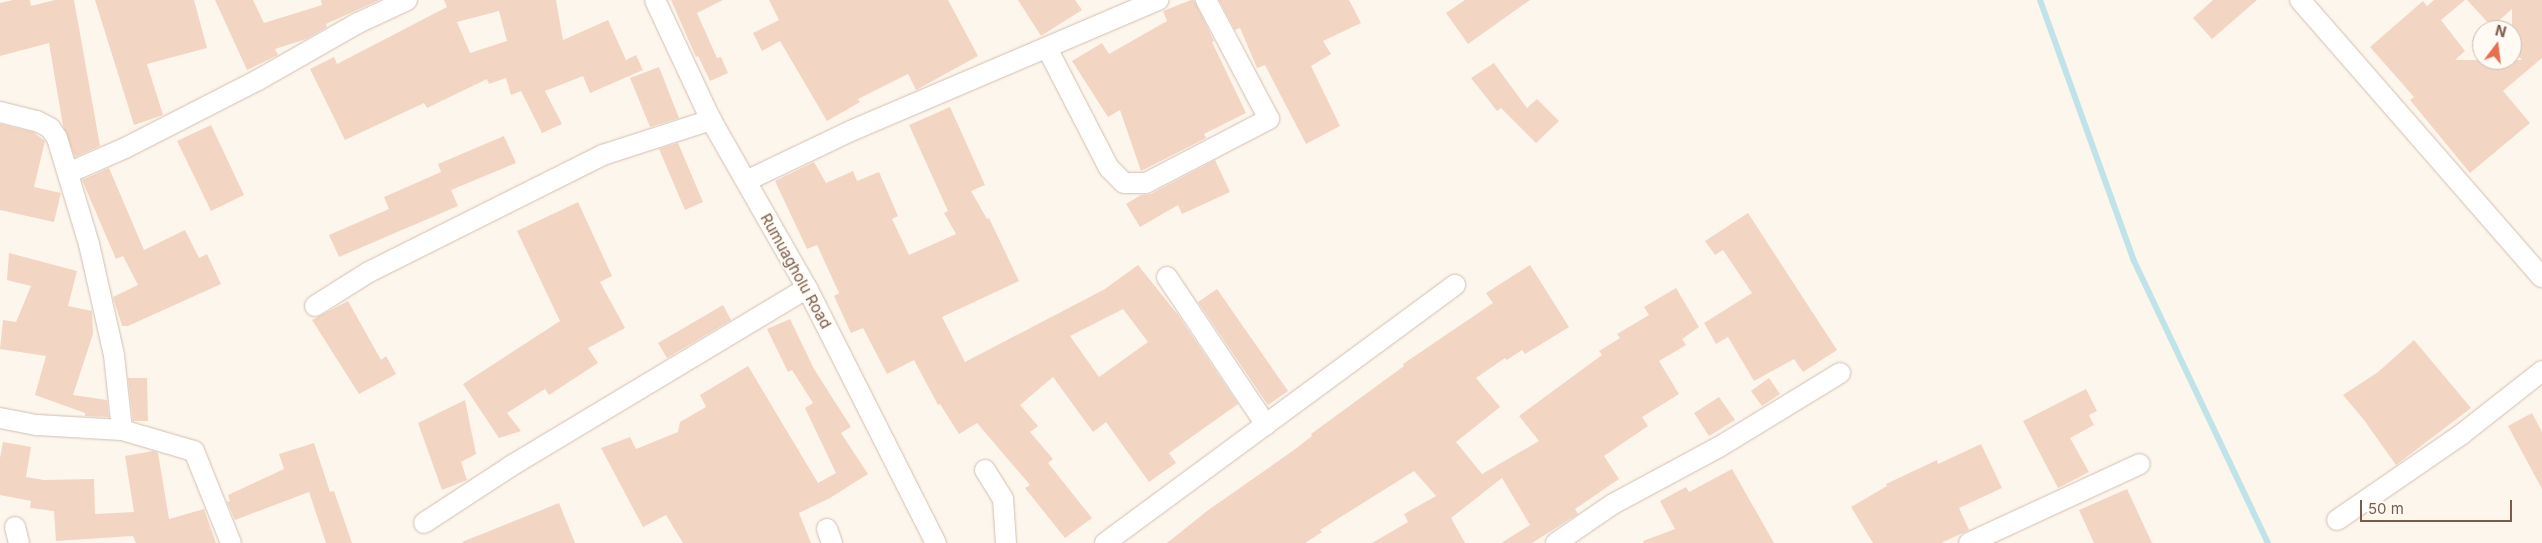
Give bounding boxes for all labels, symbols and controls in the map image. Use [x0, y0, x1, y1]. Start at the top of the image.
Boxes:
north arrow [2472, 20, 2522, 70]
text: N [2493, 21, 2508, 41]
street label: Rumuagholu Road [757, 210, 835, 332]
scale bar [2362, 490, 2514, 522]
text: 50 m [2368, 499, 2404, 518]

